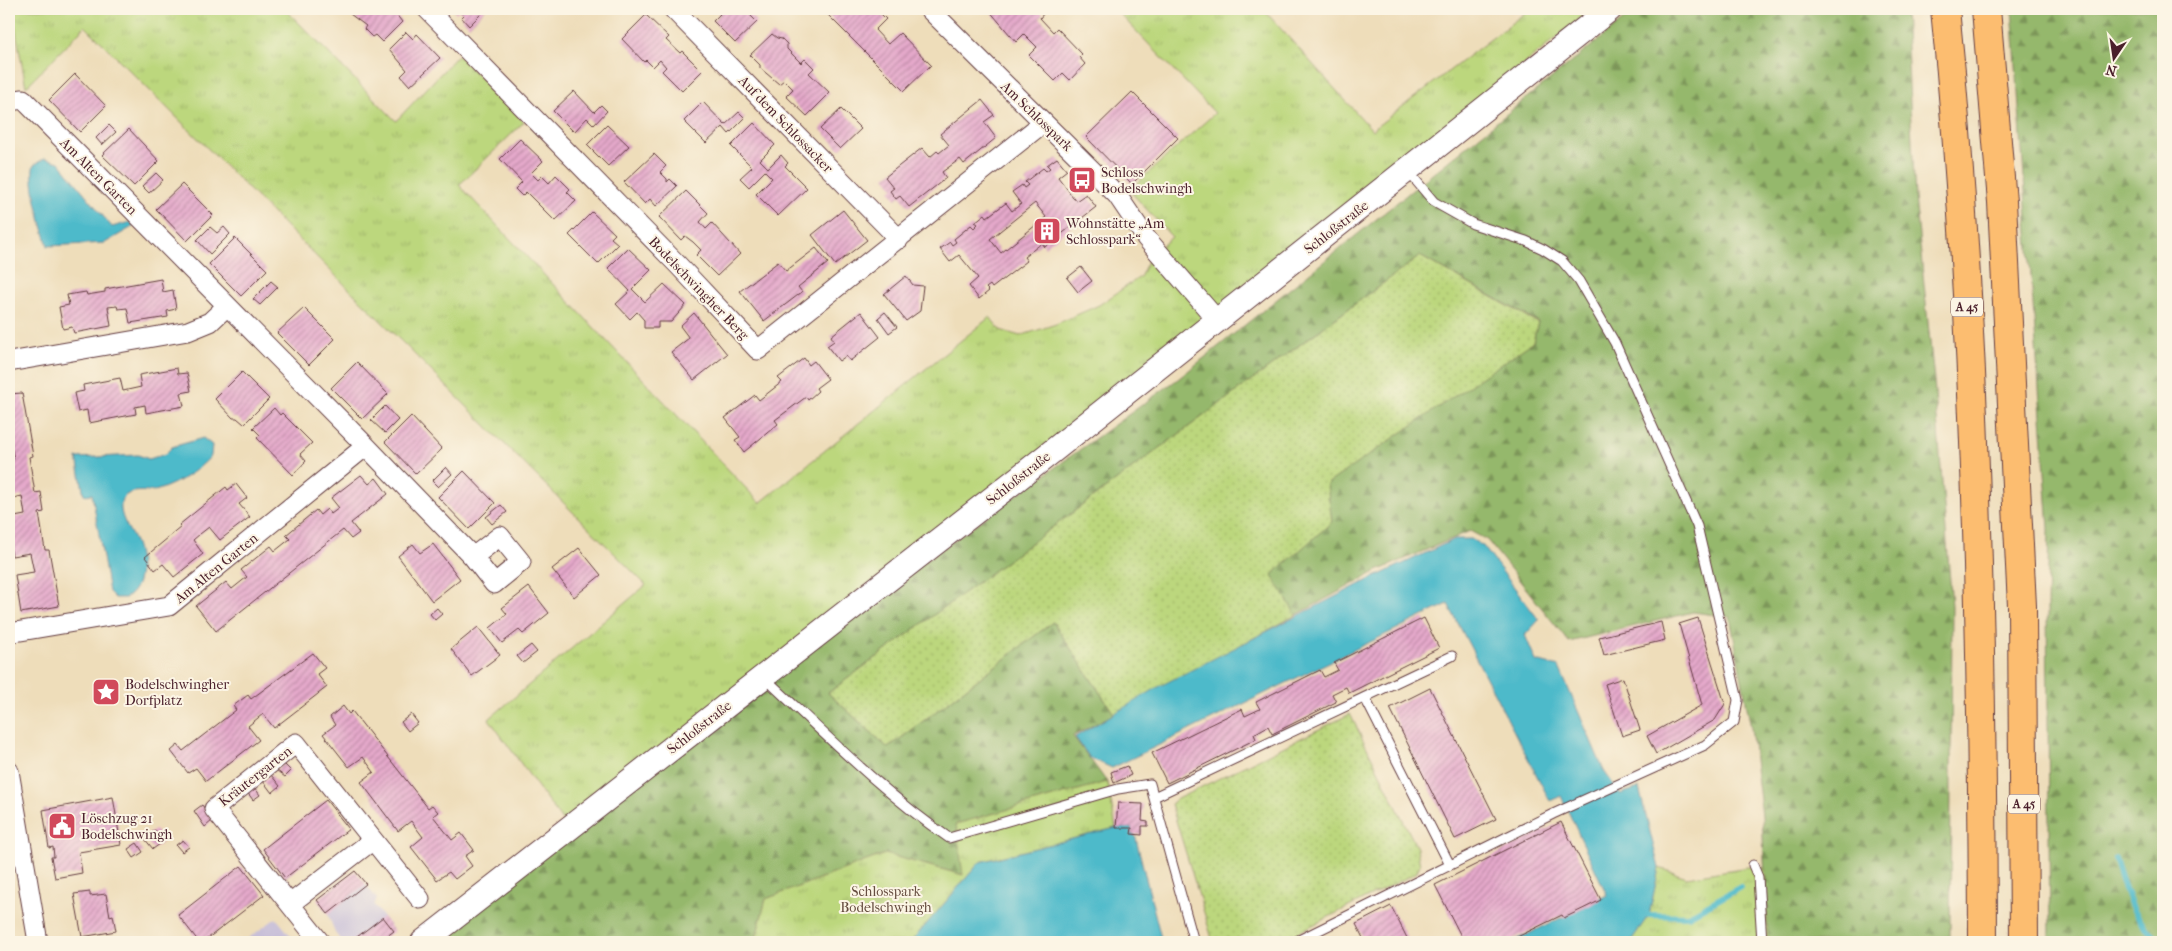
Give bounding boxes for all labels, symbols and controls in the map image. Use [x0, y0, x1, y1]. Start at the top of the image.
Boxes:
north arrow [2090, 32, 2140, 82]
text: N [2104, 61, 2118, 80]
street label: Auf dem Schlossacker [734, 71, 836, 177]
street label: Am Schlosspark [996, 77, 1077, 155]
street label: Am Alten Garten [56, 134, 141, 218]
place label: Schloss Bodelschwingh [1101, 164, 1193, 197]
bus stop icon: Schloss Bodelschwingh [1067, 165, 1097, 195]
street label: Schloßstraße [1301, 197, 1372, 258]
place label: Wohnstätte „Am Schlosspark“ [1065, 215, 1165, 248]
building icon: Wohnstätte „Am Schlosspark“ [1032, 216, 1062, 246]
street label: Bodelschwingher Berg [645, 233, 753, 344]
road number: A 45 [1951, 298, 1983, 316]
street label: Schloßstraße [983, 448, 1054, 509]
street label: Am Alten Garten [171, 530, 261, 608]
place label: Bodelschwingher Dorfplatz [125, 676, 229, 709]
place icon: Bodelschwingher Dorfplatz [91, 677, 121, 707]
street label: Schloßstraße [664, 697, 735, 758]
street label: Kräutergarten [215, 743, 295, 810]
road number: A 45 [2008, 794, 2040, 814]
place label: Löschzug 21 Bodelschwingh [81, 810, 173, 843]
public building icon: Löschzug 21 Bodelschwingh [47, 811, 77, 841]
park label: Schlosspark Bodelschwingh [840, 883, 932, 916]

